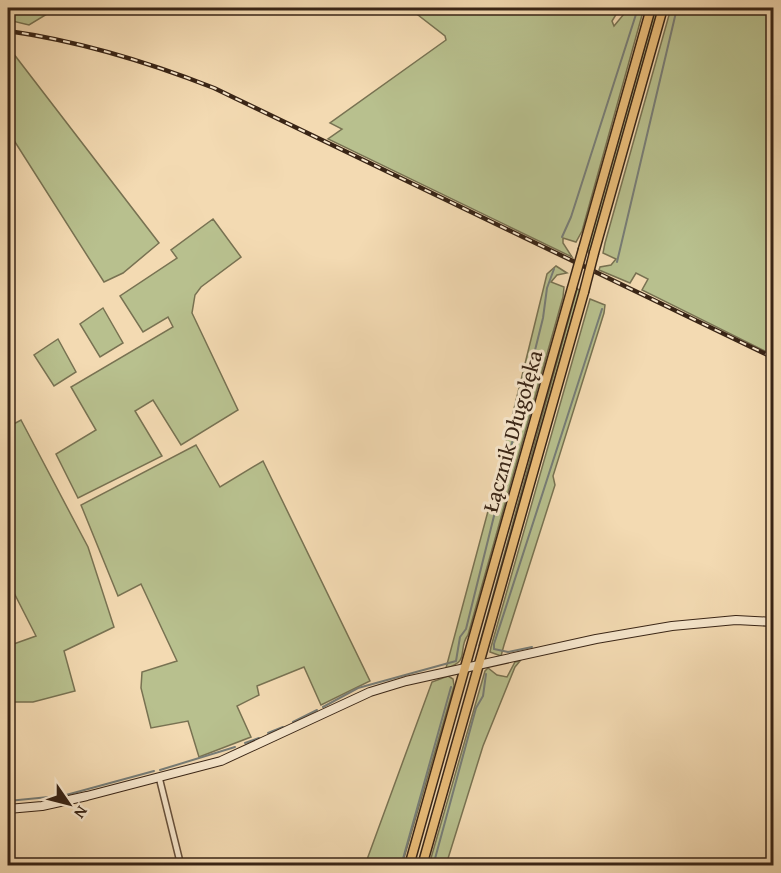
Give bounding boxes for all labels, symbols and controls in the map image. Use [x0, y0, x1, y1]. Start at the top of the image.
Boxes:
street label: Łącznik Długołęka [474, 346, 551, 516]
north arrow [39, 774, 99, 834]
text: N [68, 801, 94, 824]

